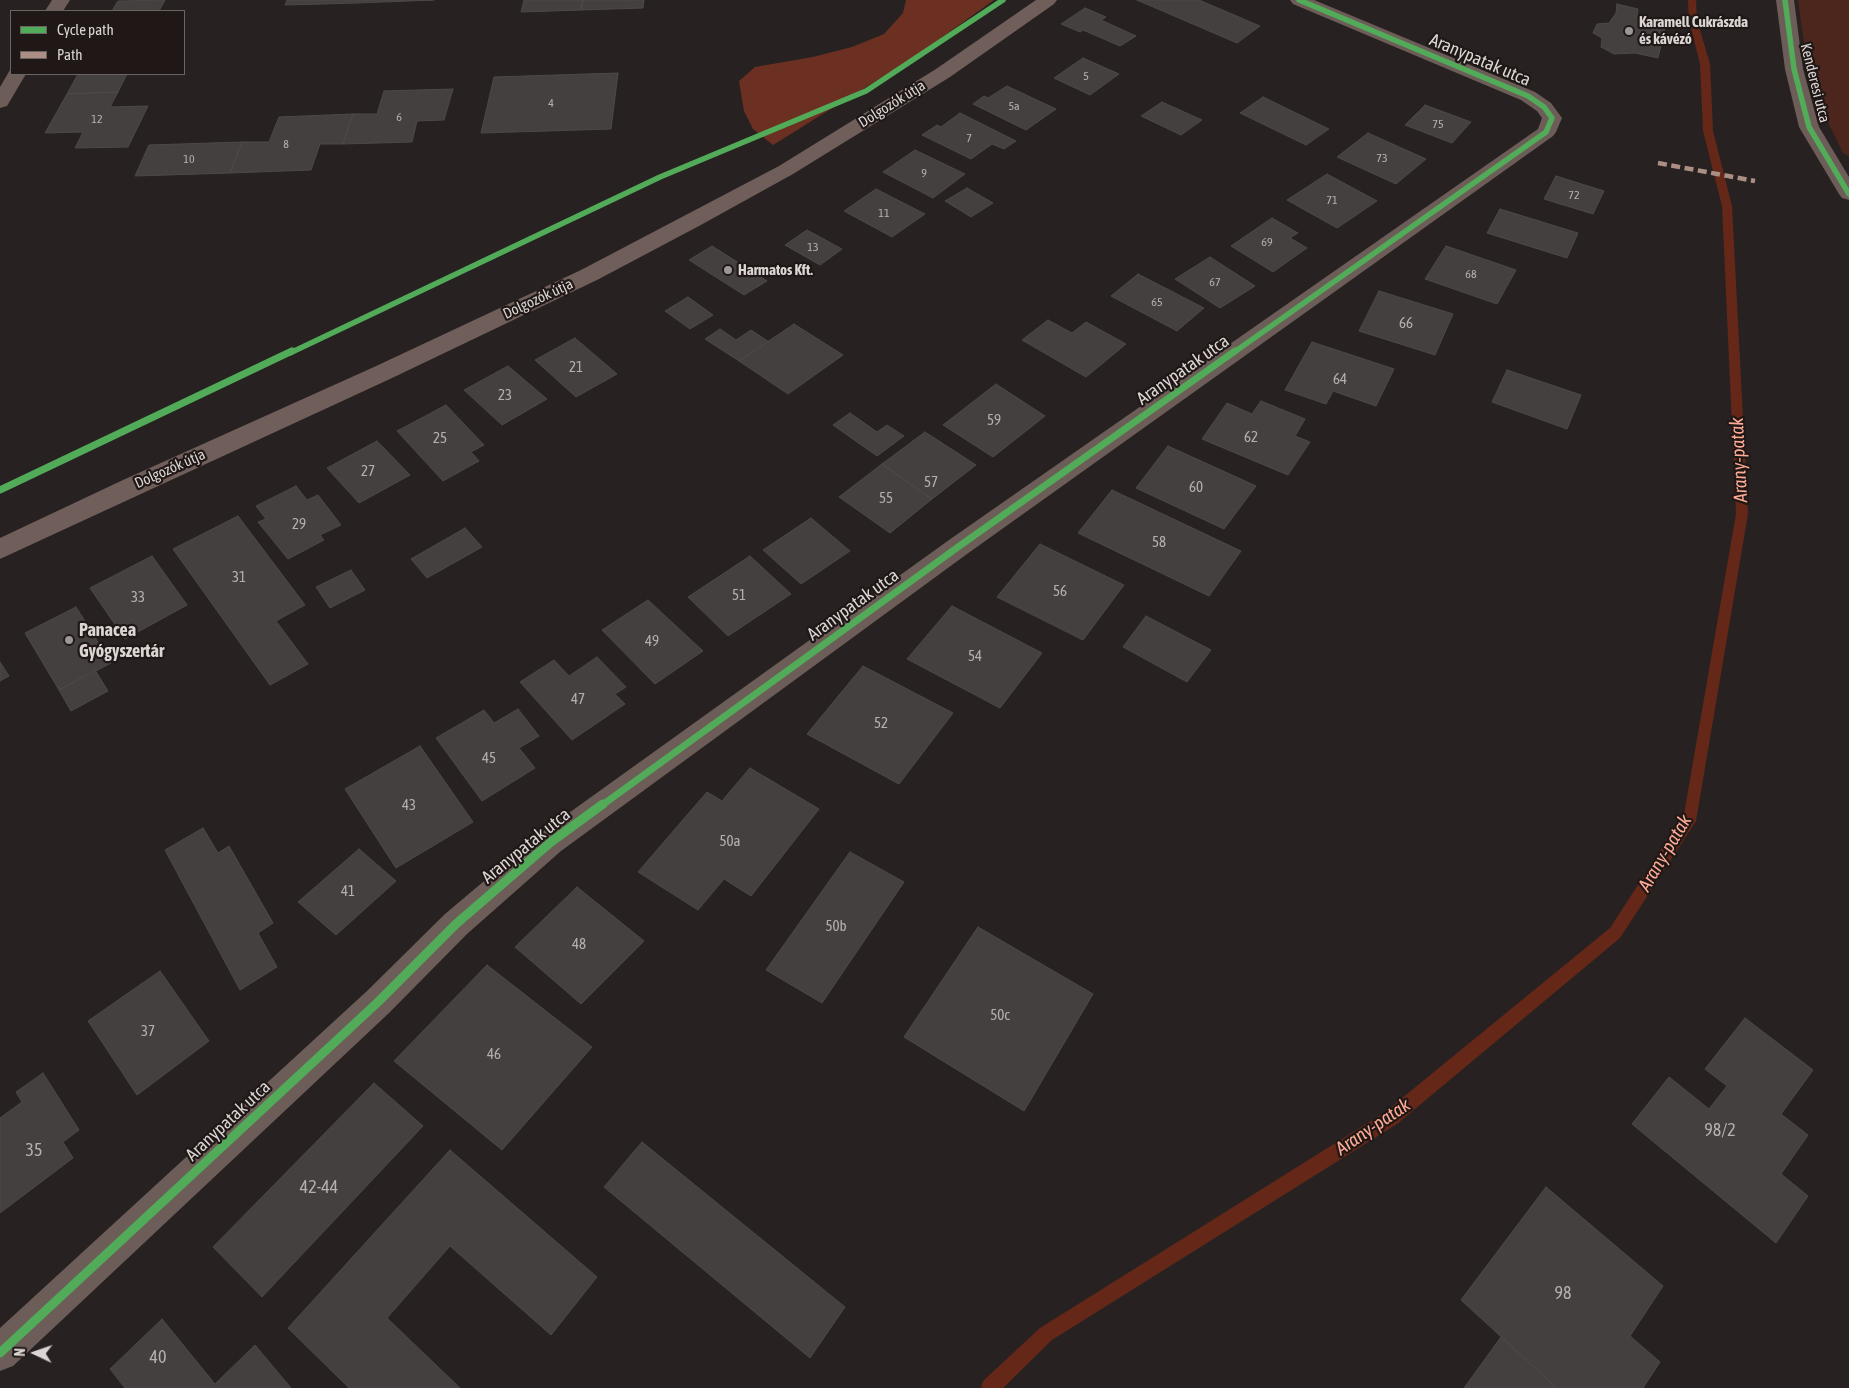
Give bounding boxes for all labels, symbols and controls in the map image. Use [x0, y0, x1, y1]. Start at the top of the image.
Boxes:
legend [10, 10, 185, 75]
place label: Karamell Cukrászda és kávézó [1639, 13, 1748, 48]
text: Cycle path [57, 21, 114, 38]
marker: Karamell Cukrászda és kávézó [1623, 25, 1635, 37]
street label: Aranypatak utca [1426, 29, 1534, 91]
street label: Kenderesi utca [1796, 42, 1834, 124]
text: Path [57, 46, 83, 63]
house number: 5 [1083, 69, 1089, 83]
street label: Dolgozók útja [855, 76, 929, 132]
house number: 4 [548, 96, 554, 110]
house number: 5a [1008, 99, 1020, 113]
house number: 6 [396, 110, 402, 124]
house number: 12 [91, 112, 103, 126]
house number: 75 [1432, 117, 1444, 131]
house number: 7 [966, 131, 972, 145]
house number: 8 [283, 137, 289, 151]
house number: 73 [1376, 151, 1388, 165]
house number: 10 [183, 152, 195, 166]
house number: 9 [921, 166, 927, 180]
house number: 72 [1568, 188, 1580, 202]
house number: 71 [1326, 193, 1338, 207]
house number: 11 [878, 206, 890, 220]
house number: 69 [1261, 235, 1273, 249]
house number: 13 [807, 240, 819, 254]
place label: Harmatos Kft. [738, 261, 813, 279]
marker: Harmatos Kft. [722, 264, 734, 276]
house number: 68 [1465, 267, 1477, 281]
street label: Dolgozók útja [500, 275, 576, 323]
house number: 67 [1209, 275, 1221, 289]
house number: 65 [1151, 295, 1163, 309]
house number: 66 [1399, 314, 1413, 332]
street label: Aranypatak utca [1133, 330, 1233, 410]
house number: 21 [569, 358, 583, 376]
house number: 64 [1333, 370, 1347, 388]
house number: 23 [498, 386, 512, 404]
house number: 59 [987, 411, 1001, 429]
water label: Arany-patak [1725, 417, 1753, 503]
house number: 62 [1244, 428, 1258, 446]
house number: 25 [433, 429, 447, 447]
street label: Dolgozók útja [132, 445, 208, 493]
house number: 27 [361, 462, 375, 480]
house number: 57 [924, 473, 938, 491]
house number: 60 [1189, 478, 1203, 496]
house number: 55 [879, 489, 893, 507]
house number: 29 [292, 515, 306, 533]
house number: 58 [1152, 533, 1166, 551]
street label: Aranypatak utca [803, 565, 903, 645]
house number: 31 [232, 568, 246, 586]
house number: 56 [1053, 582, 1067, 600]
house number: 51 [732, 586, 746, 604]
house number: 33 [131, 588, 145, 606]
place label: Panacea Gyógyszertár [79, 619, 164, 662]
house number: 49 [645, 632, 659, 650]
marker: Panacea Gyógyszertár [63, 634, 75, 646]
house number: 54 [968, 647, 982, 665]
house number: 47 [571, 690, 585, 708]
house number: 52 [874, 714, 888, 732]
house number: 45 [482, 749, 496, 767]
house number: 43 [402, 796, 416, 814]
street label: Aranypatak utca [477, 804, 575, 888]
water label: Arany-patak [1633, 811, 1697, 895]
house number: 50a [719, 832, 741, 850]
house number: 41 [341, 882, 355, 900]
house number: 50b [825, 917, 847, 935]
house number: 48 [572, 935, 586, 953]
house number: 50c [990, 1006, 1010, 1024]
house number: 37 [141, 1022, 155, 1040]
house number: 46 [487, 1045, 501, 1063]
street label: Aranypatak utca [181, 1076, 275, 1166]
water label: Arany-patak [1331, 1094, 1415, 1160]
house number: 98/2 [1704, 1119, 1736, 1141]
house number: 35 [26, 1139, 42, 1161]
house number: 42-44 [300, 1176, 338, 1198]
house number: 98 [1555, 1282, 1571, 1304]
north arrow [10, 1328, 60, 1378]
house number: 40 [150, 1346, 166, 1368]
text: N [12, 1348, 28, 1357]

